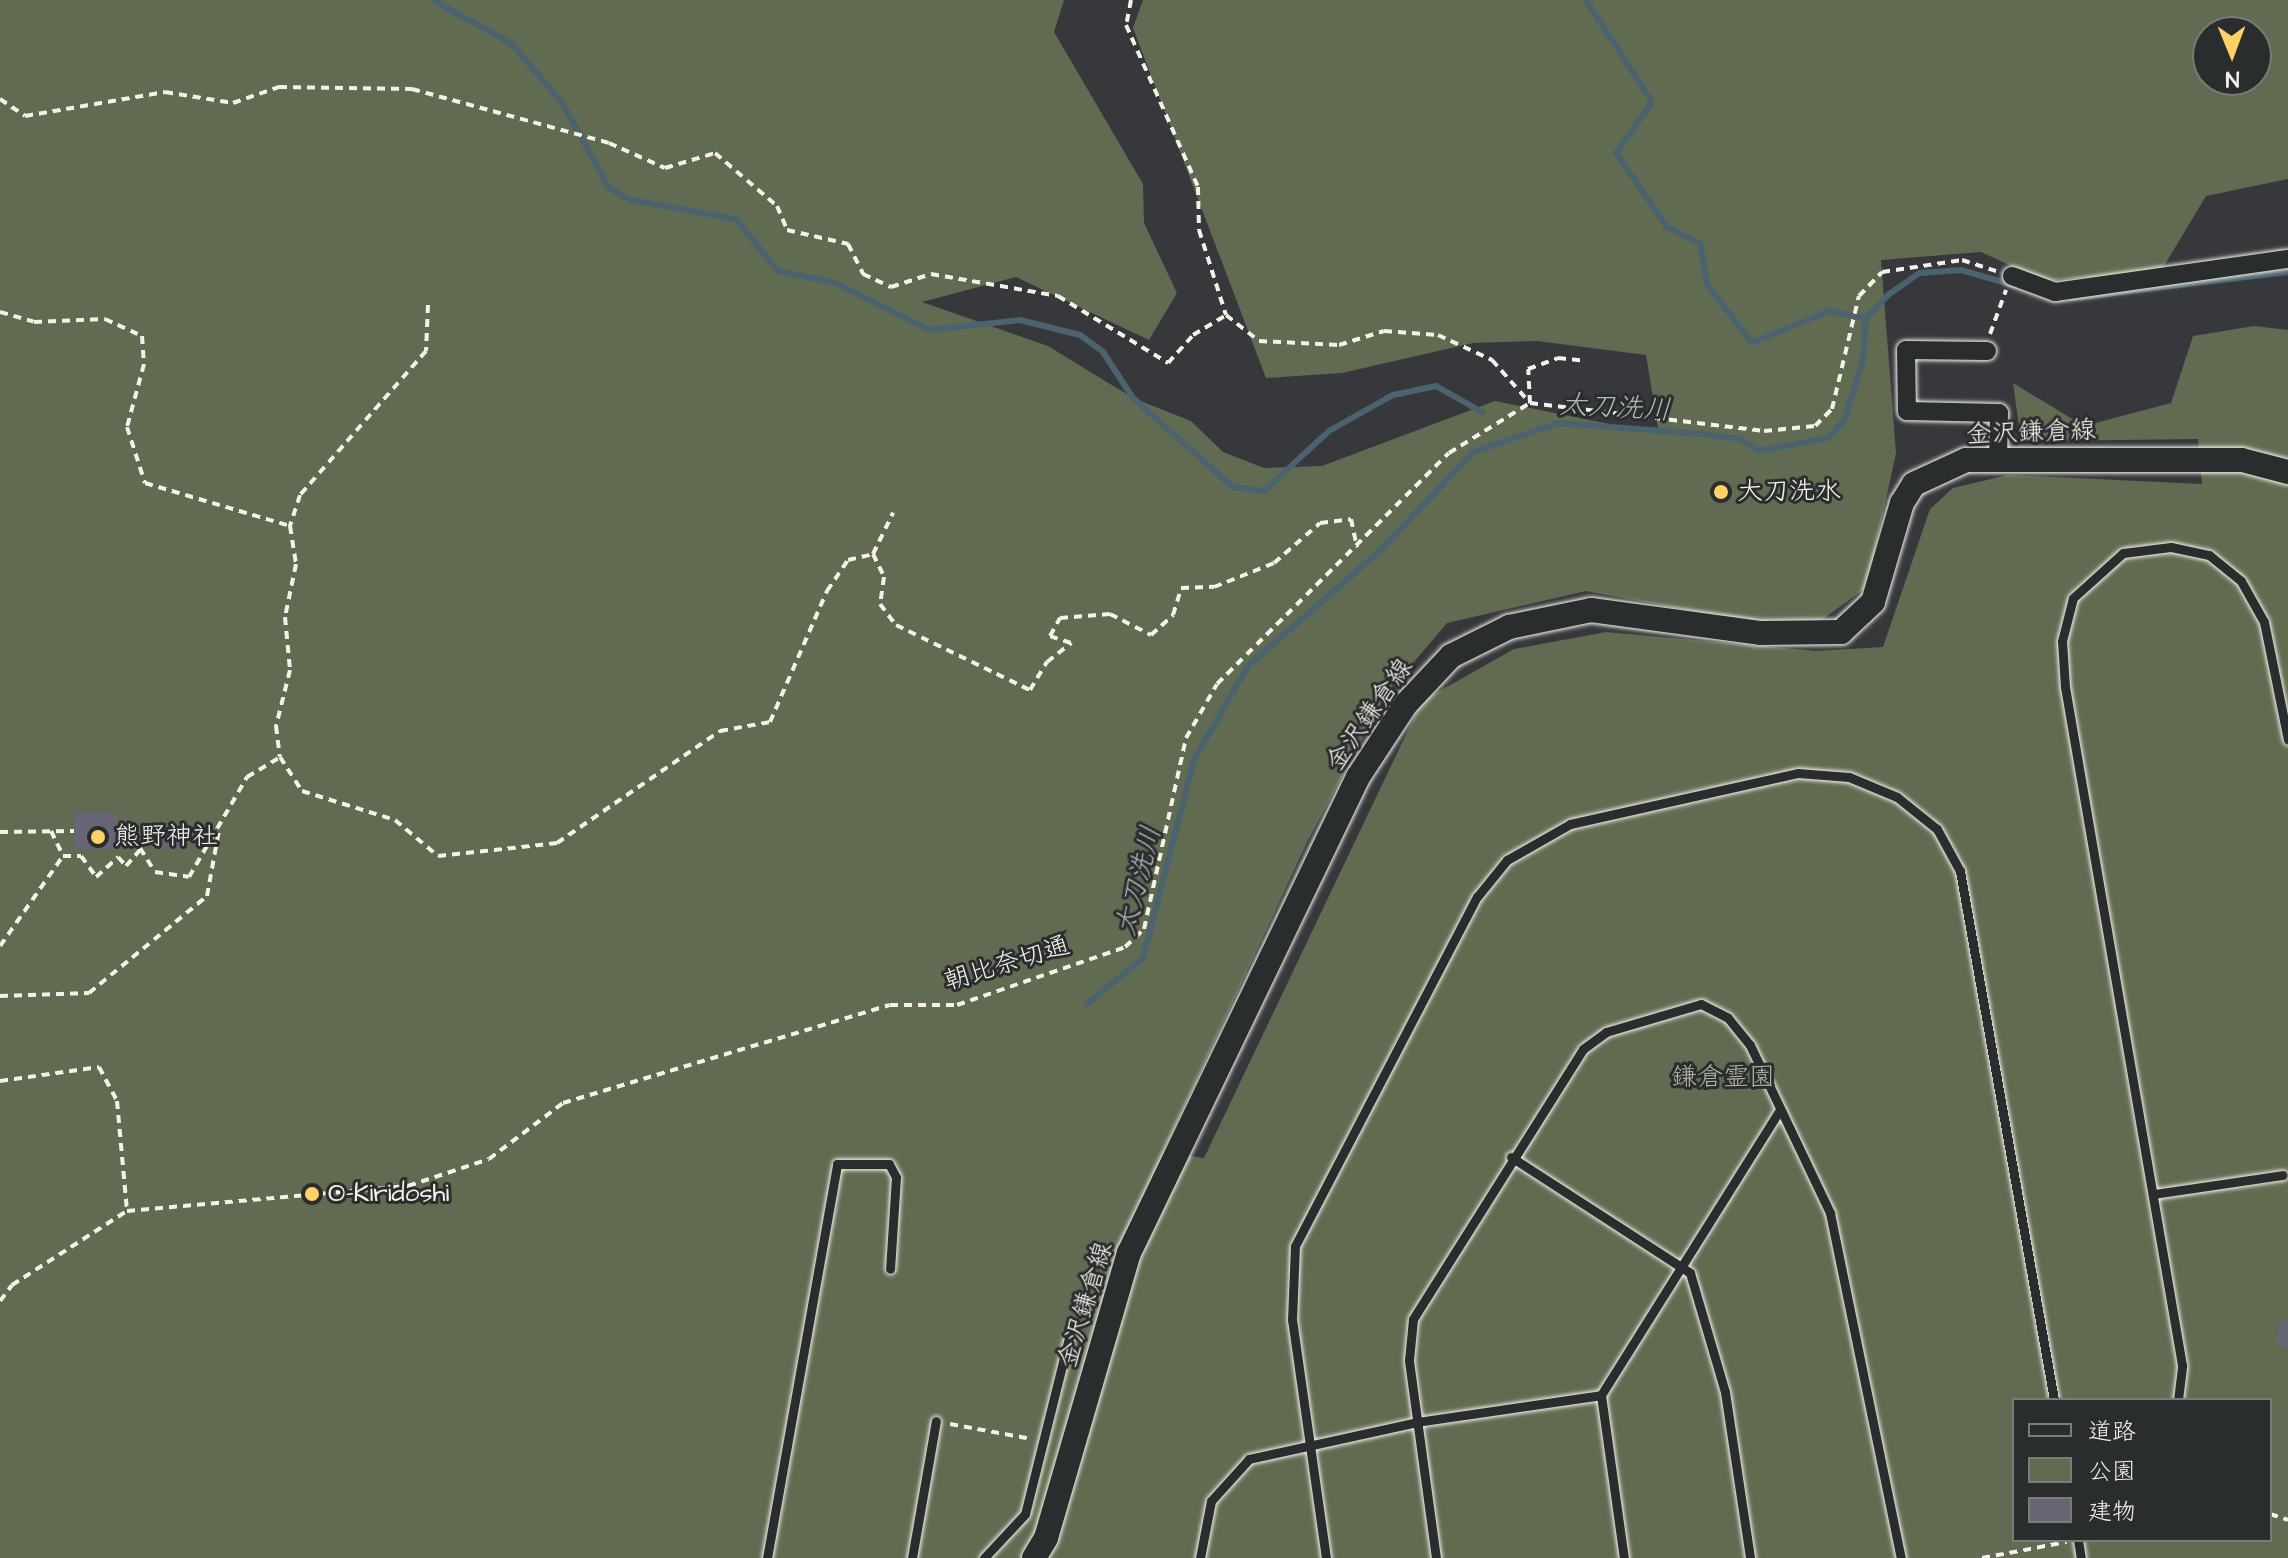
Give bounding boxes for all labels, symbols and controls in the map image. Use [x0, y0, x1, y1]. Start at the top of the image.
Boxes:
north arrow [2192, 16, 2272, 96]
text: N [2225, 63, 2240, 94]
water label: 太刀洗川 [1558, 388, 1672, 428]
street label: 金沢鎌倉線 [1965, 415, 2097, 451]
place label: 大刀洗水 [1737, 476, 1841, 508]
marker: 大刀洗水 [1712, 483, 1730, 501]
street label: 金沢鎌倉線 [1320, 653, 1420, 777]
place label: 熊野神社 [114, 821, 218, 853]
water label: 太刀洗川 [1109, 823, 1169, 939]
marker: 熊野神社 [89, 828, 107, 846]
street label: 朝比奈切通 [940, 930, 1074, 998]
park label: 鎌倉霊園 [1671, 1062, 1775, 1094]
place label: O-Kiridoshi [328, 1178, 449, 1210]
marker: O-Kiridoshi [303, 1185, 321, 1203]
street label: 金沢鎌倉線 [1052, 1238, 1120, 1372]
legend [2012, 1398, 2272, 1542]
text: 道路 [2088, 1415, 2136, 1449]
text: 公園 [2088, 1455, 2136, 1489]
text: 建物 [2088, 1495, 2136, 1529]

